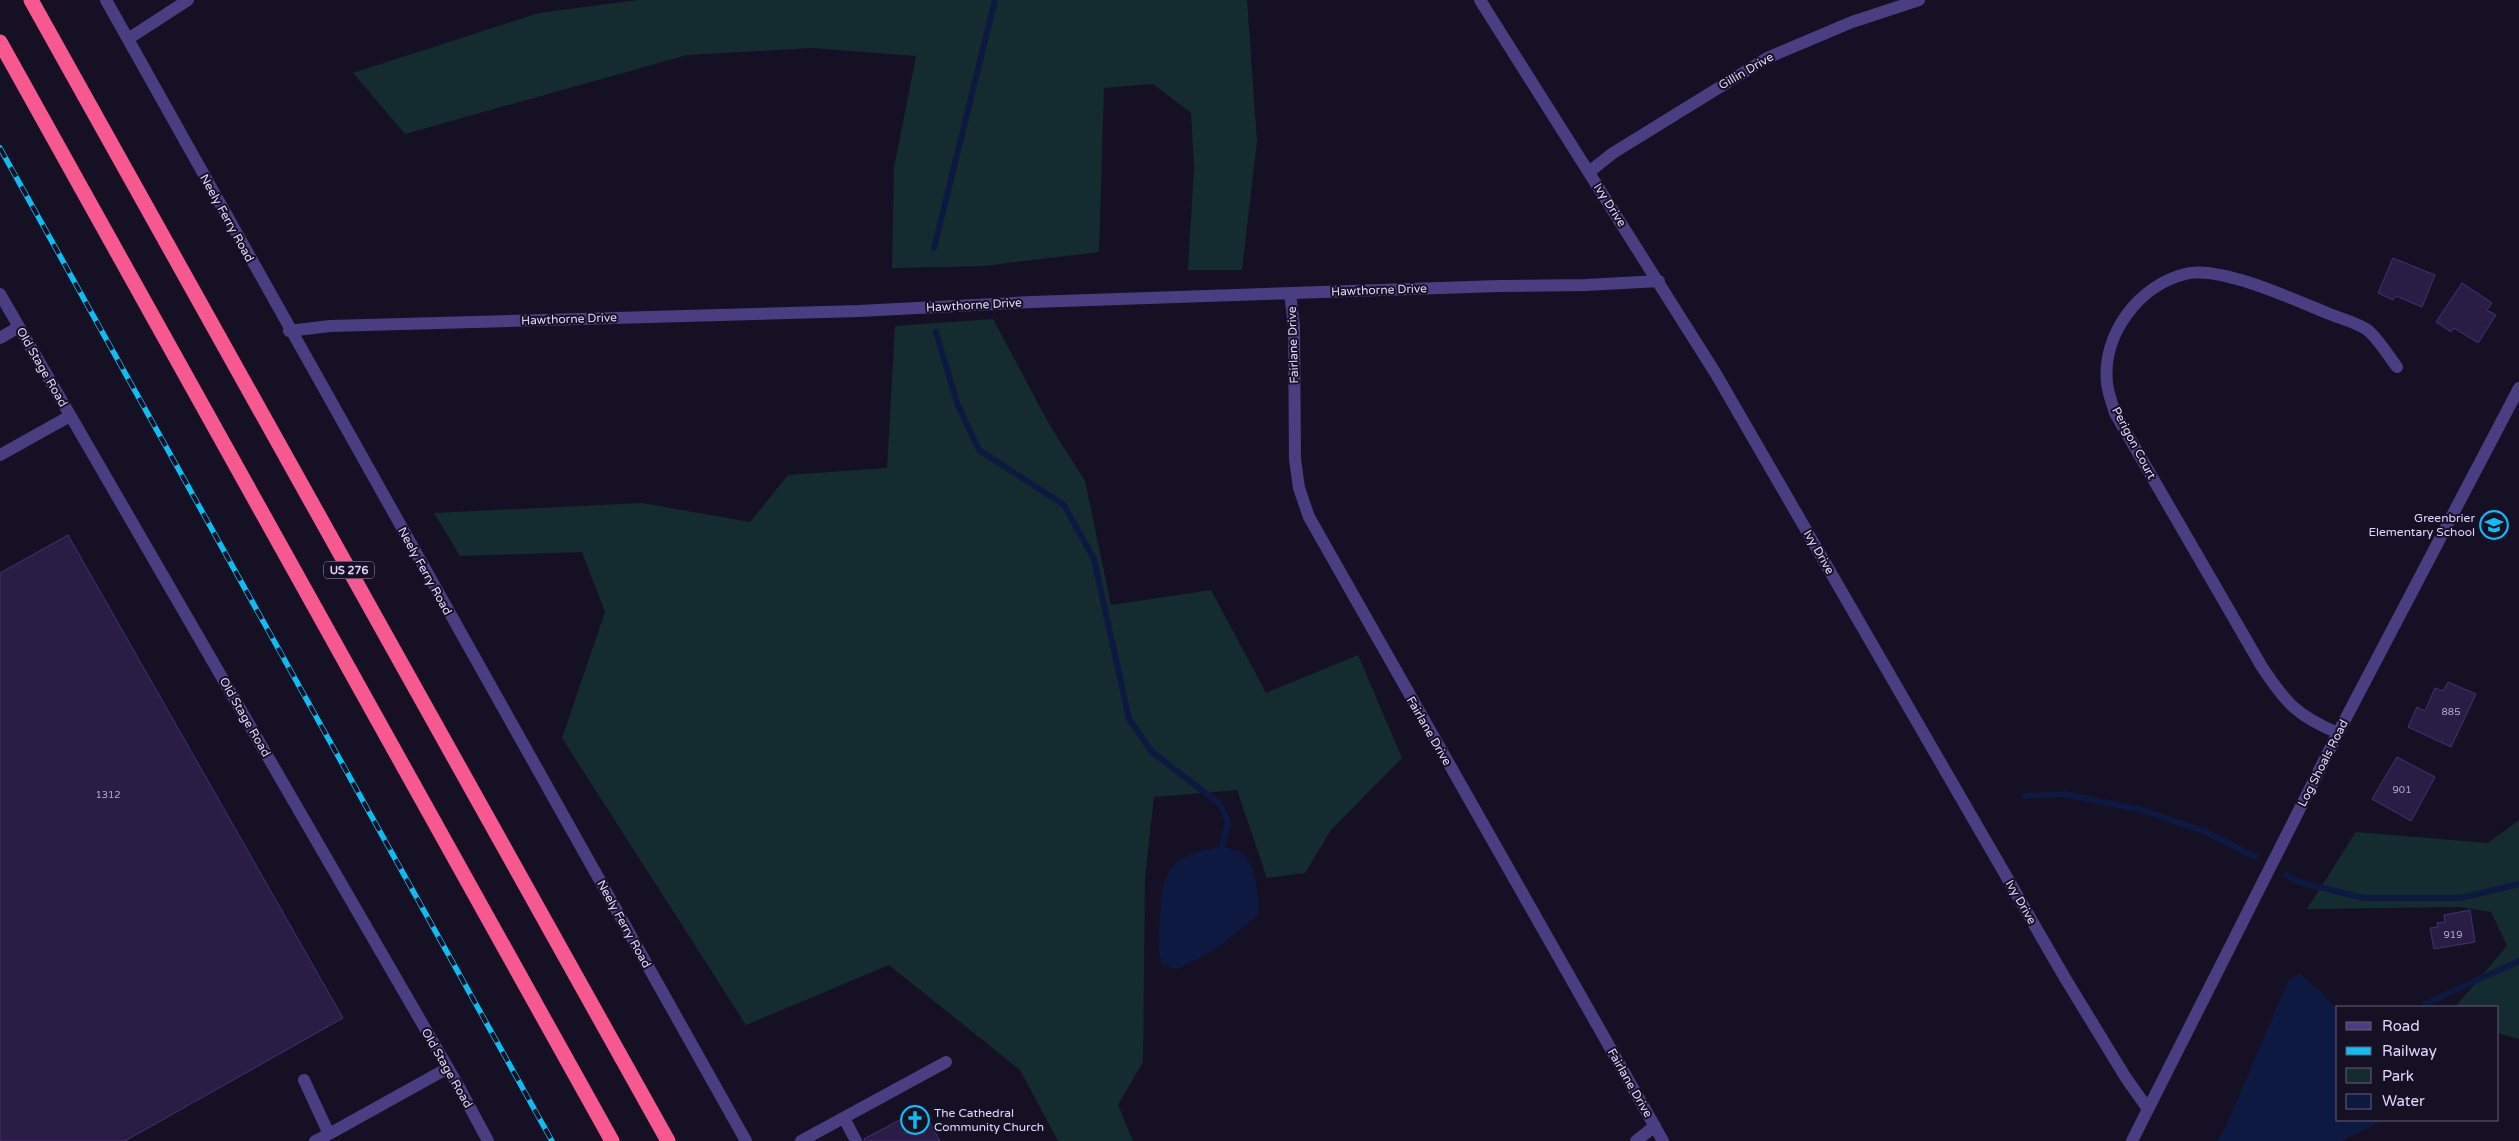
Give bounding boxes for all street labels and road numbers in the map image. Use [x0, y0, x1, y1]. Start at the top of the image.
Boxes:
street label: Gillin Drive [1716, 50, 1776, 92]
street label: Neely Ferry Road [197, 172, 257, 264]
street label: Ivy Drive [1591, 181, 1629, 229]
street label: Hawthorne Drive [1331, 281, 1427, 299]
street label: Hawthorne Drive [926, 295, 1023, 315]
street label: Fairlane Drive [1285, 306, 1301, 384]
street label: Hawthorne Drive [521, 310, 617, 328]
street label: Old Stage Road [14, 325, 70, 409]
street label: Perigon Court [2109, 405, 2159, 482]
street label: Neely Ferry Road [395, 525, 455, 617]
street label: Ivy Drive [1801, 527, 1837, 577]
road number: US 276 [324, 562, 374, 578]
street label: Old Stage Road [217, 675, 273, 759]
street label: Fairlane Drive [1404, 694, 1454, 768]
street label: Log Shoals Road [2295, 717, 2351, 809]
street label: Ivy Drive [2003, 877, 2039, 927]
street label: Neely Ferry Road [594, 878, 654, 970]
street label: Old Stage Road [419, 1026, 475, 1110]
street label: Fairlane Drive [1605, 1046, 1655, 1120]

